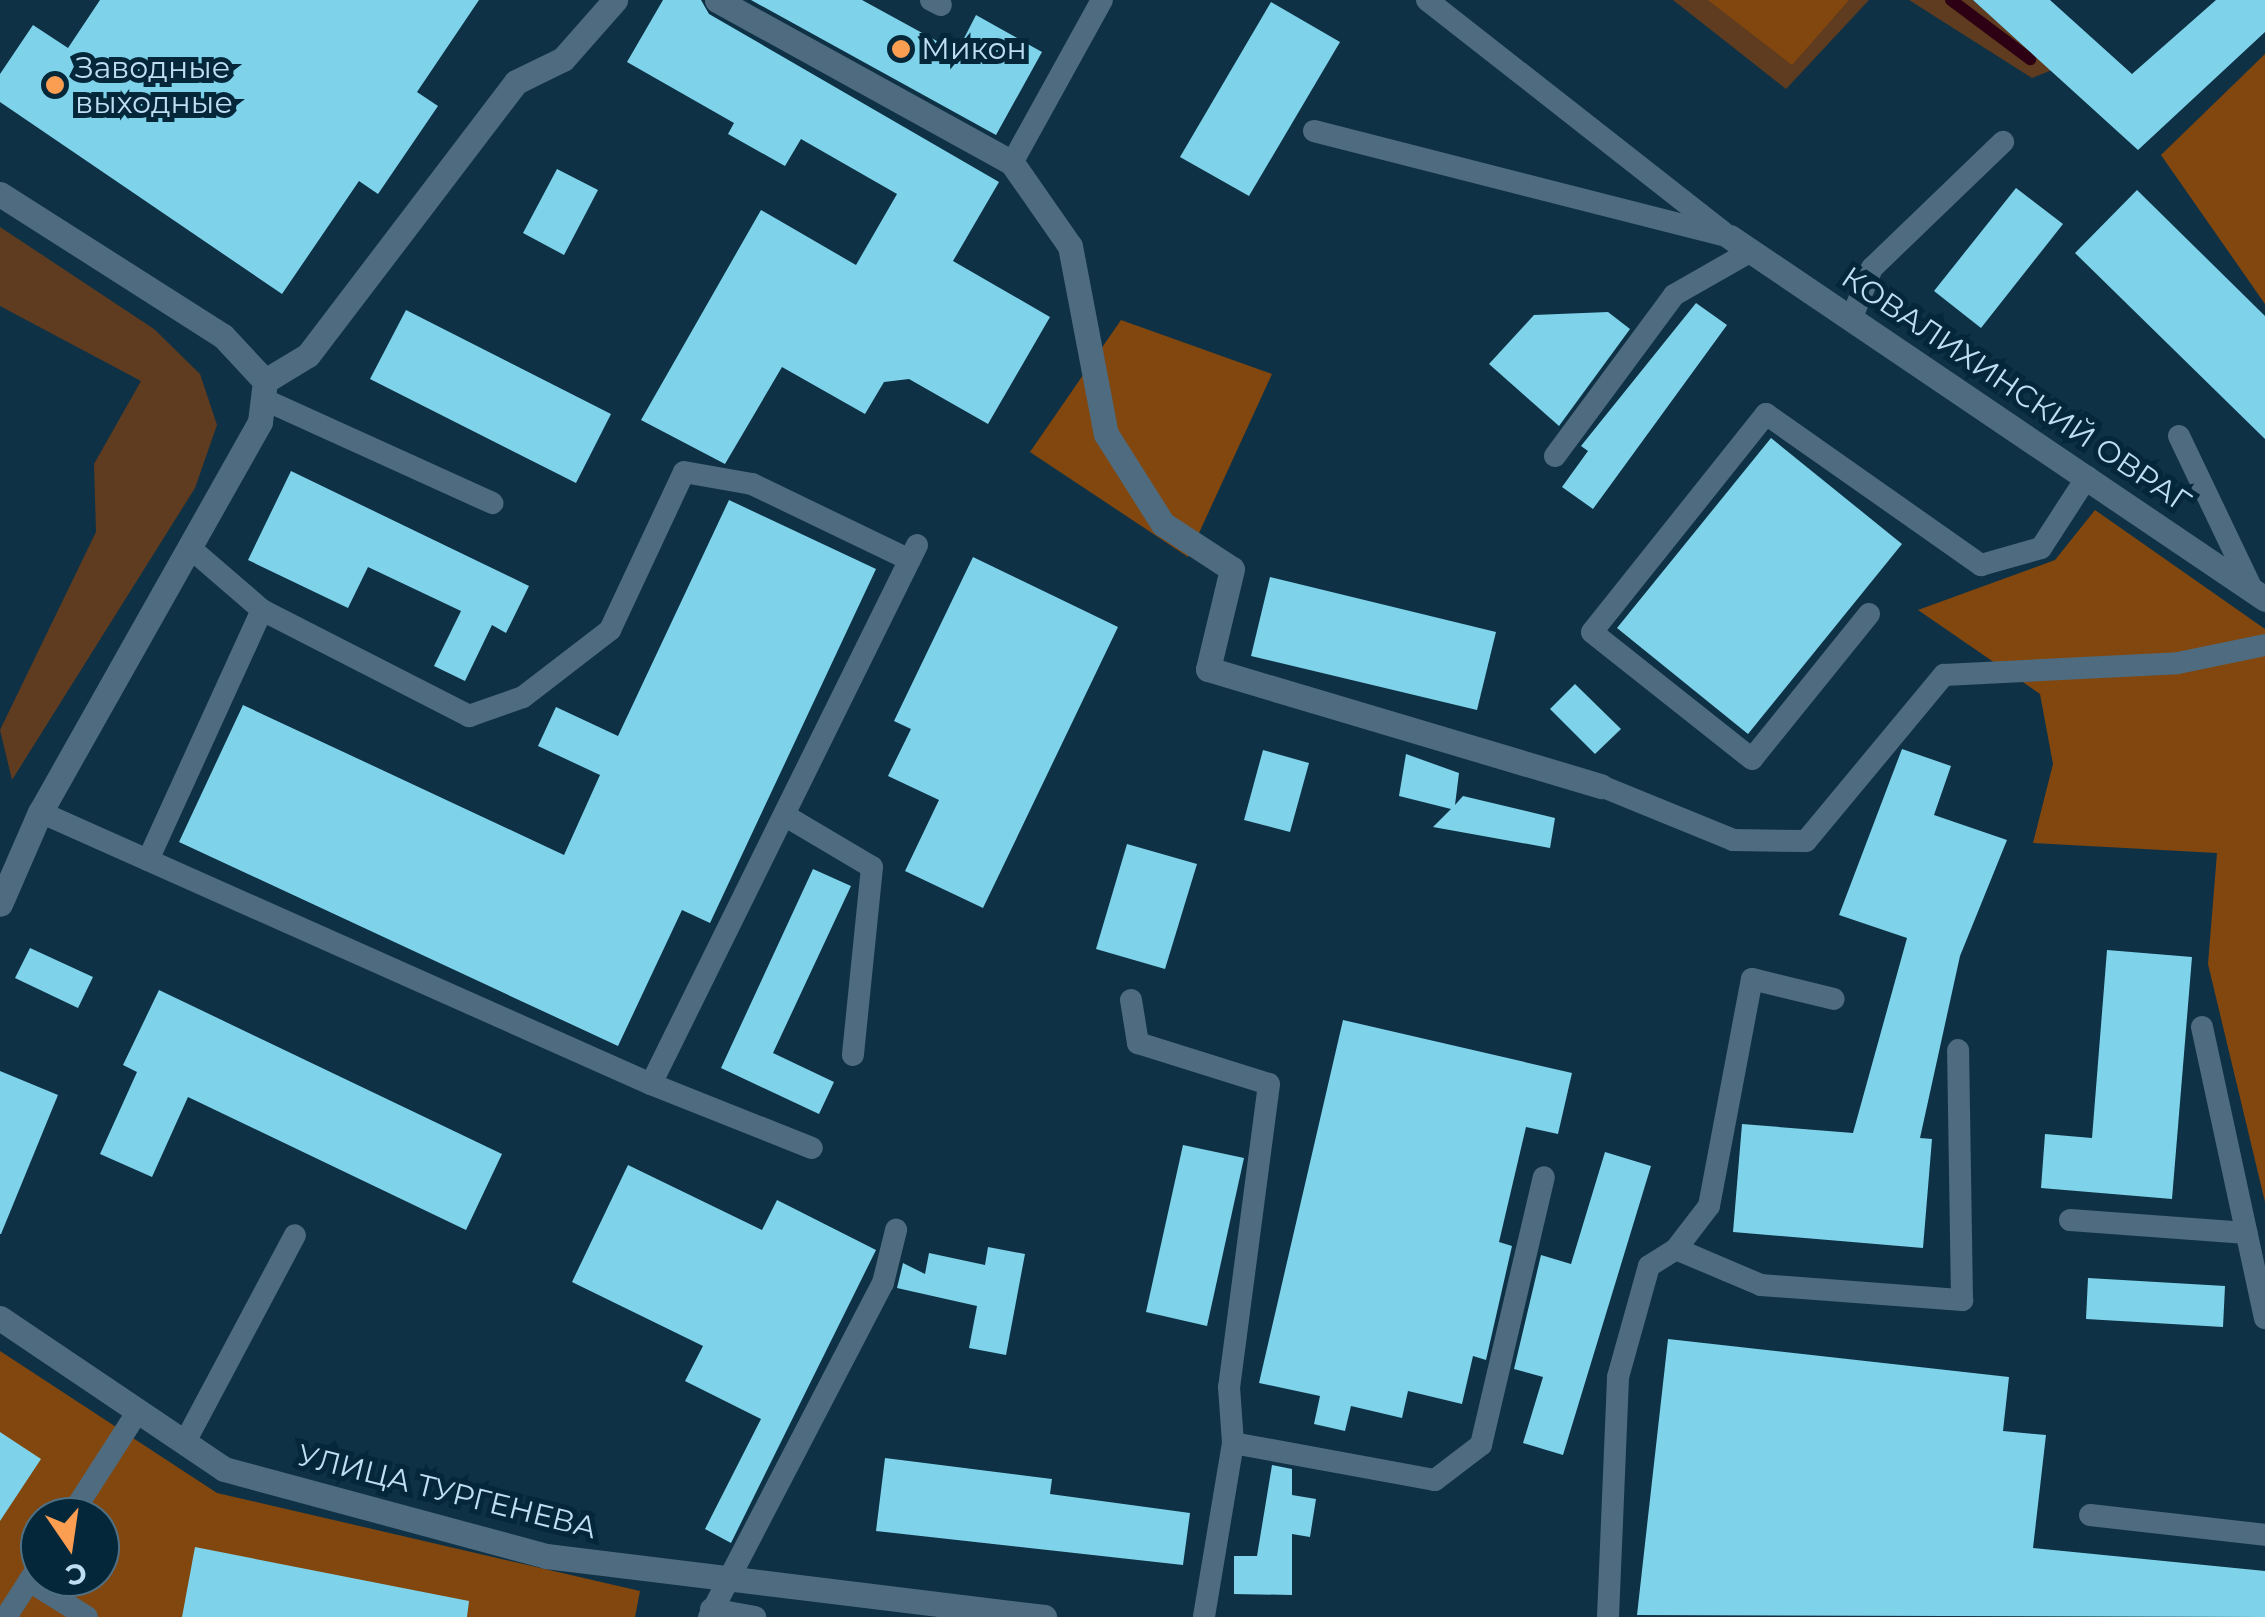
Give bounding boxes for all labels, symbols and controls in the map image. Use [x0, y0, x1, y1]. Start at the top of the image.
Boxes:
place label: Микон [921, 31, 1027, 67]
marker: Микон [890, 38, 912, 60]
place label: Заводные выходные [75, 50, 233, 120]
marker: Заводные выходные [44, 74, 66, 96]
street label: КОВАЛИХИНСКИЙ ОВРАГ [1835, 260, 2197, 520]
street label: УЛИЦА ТУРГЕНЕВА [294, 1437, 600, 1547]
north arrow [20, 1497, 120, 1597]
text: С [63, 1555, 90, 1593]

